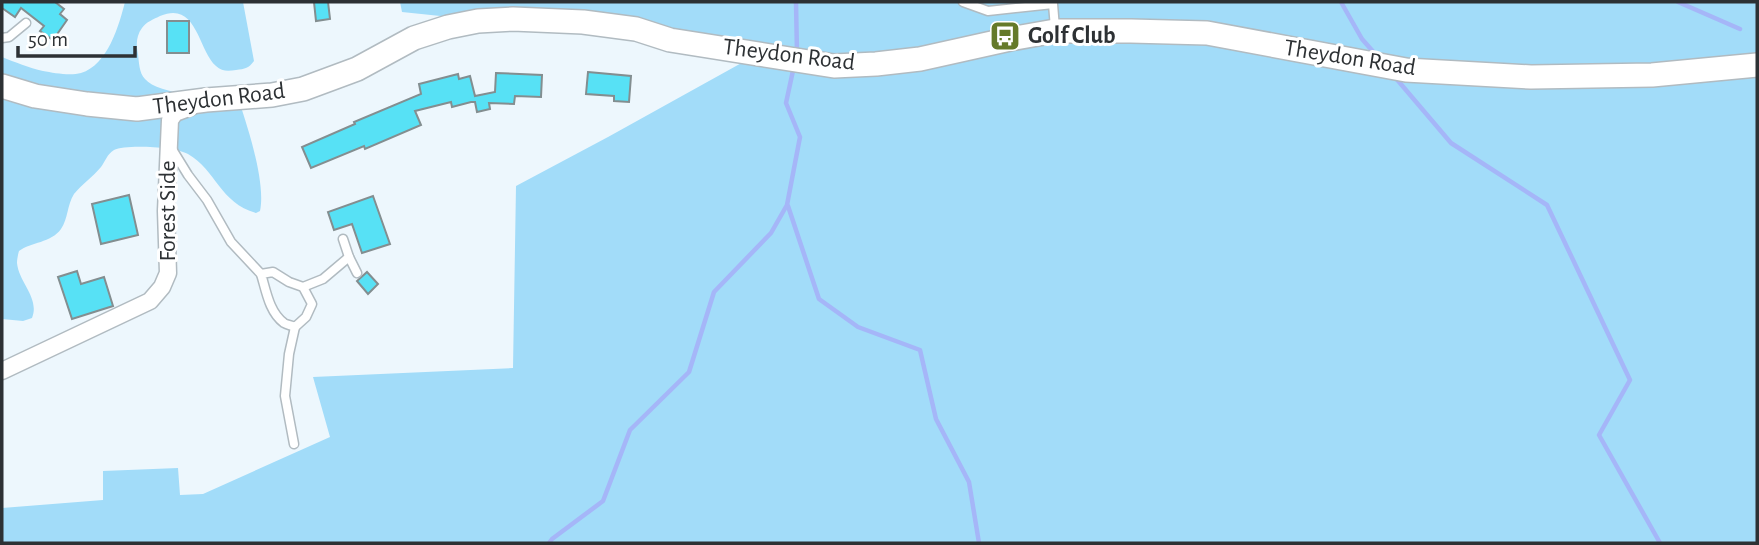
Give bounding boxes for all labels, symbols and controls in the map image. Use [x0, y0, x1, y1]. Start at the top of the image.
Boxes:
scale bar [18, 14, 135, 58]
bus stop icon: Golf Club [988, 19, 1022, 53]
place label: Golf Club [1028, 24, 1116, 48]
text: 50 m [28, 29, 68, 50]
street label: Theydon Road [722, 35, 856, 75]
street label: Theydon Road [1282, 36, 1418, 80]
street label: Theydon Road [152, 79, 286, 119]
street label: Forest Side [156, 160, 180, 262]

